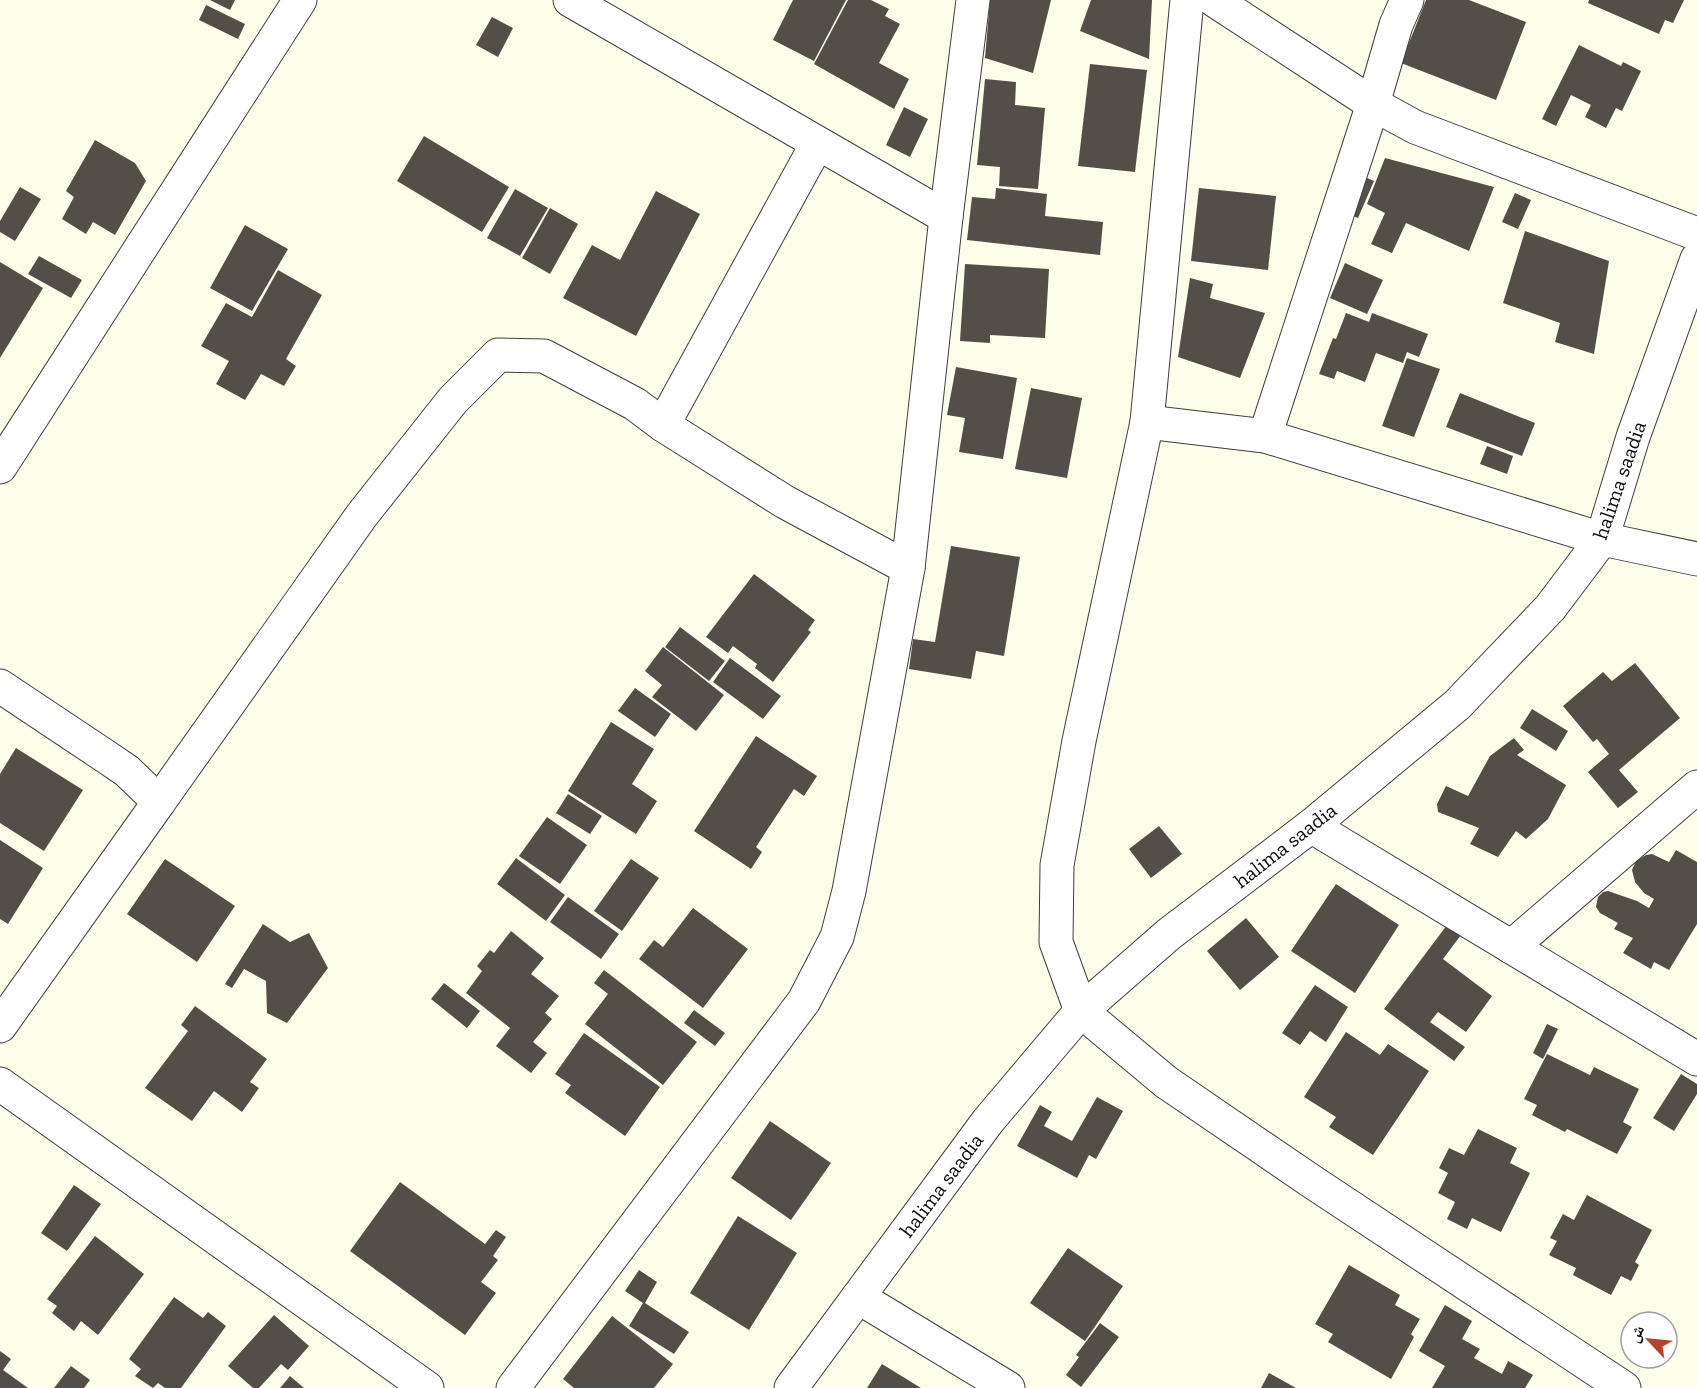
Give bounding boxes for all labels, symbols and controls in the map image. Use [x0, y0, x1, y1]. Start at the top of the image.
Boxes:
street label: halima saadia [1587, 418, 1651, 542]
street label: halima saadia [1229, 797, 1341, 893]
street label: halima saadia [894, 1128, 988, 1242]
north arrow [1619, 1310, 1679, 1370]
text: ش [1624, 1322, 1648, 1345]

